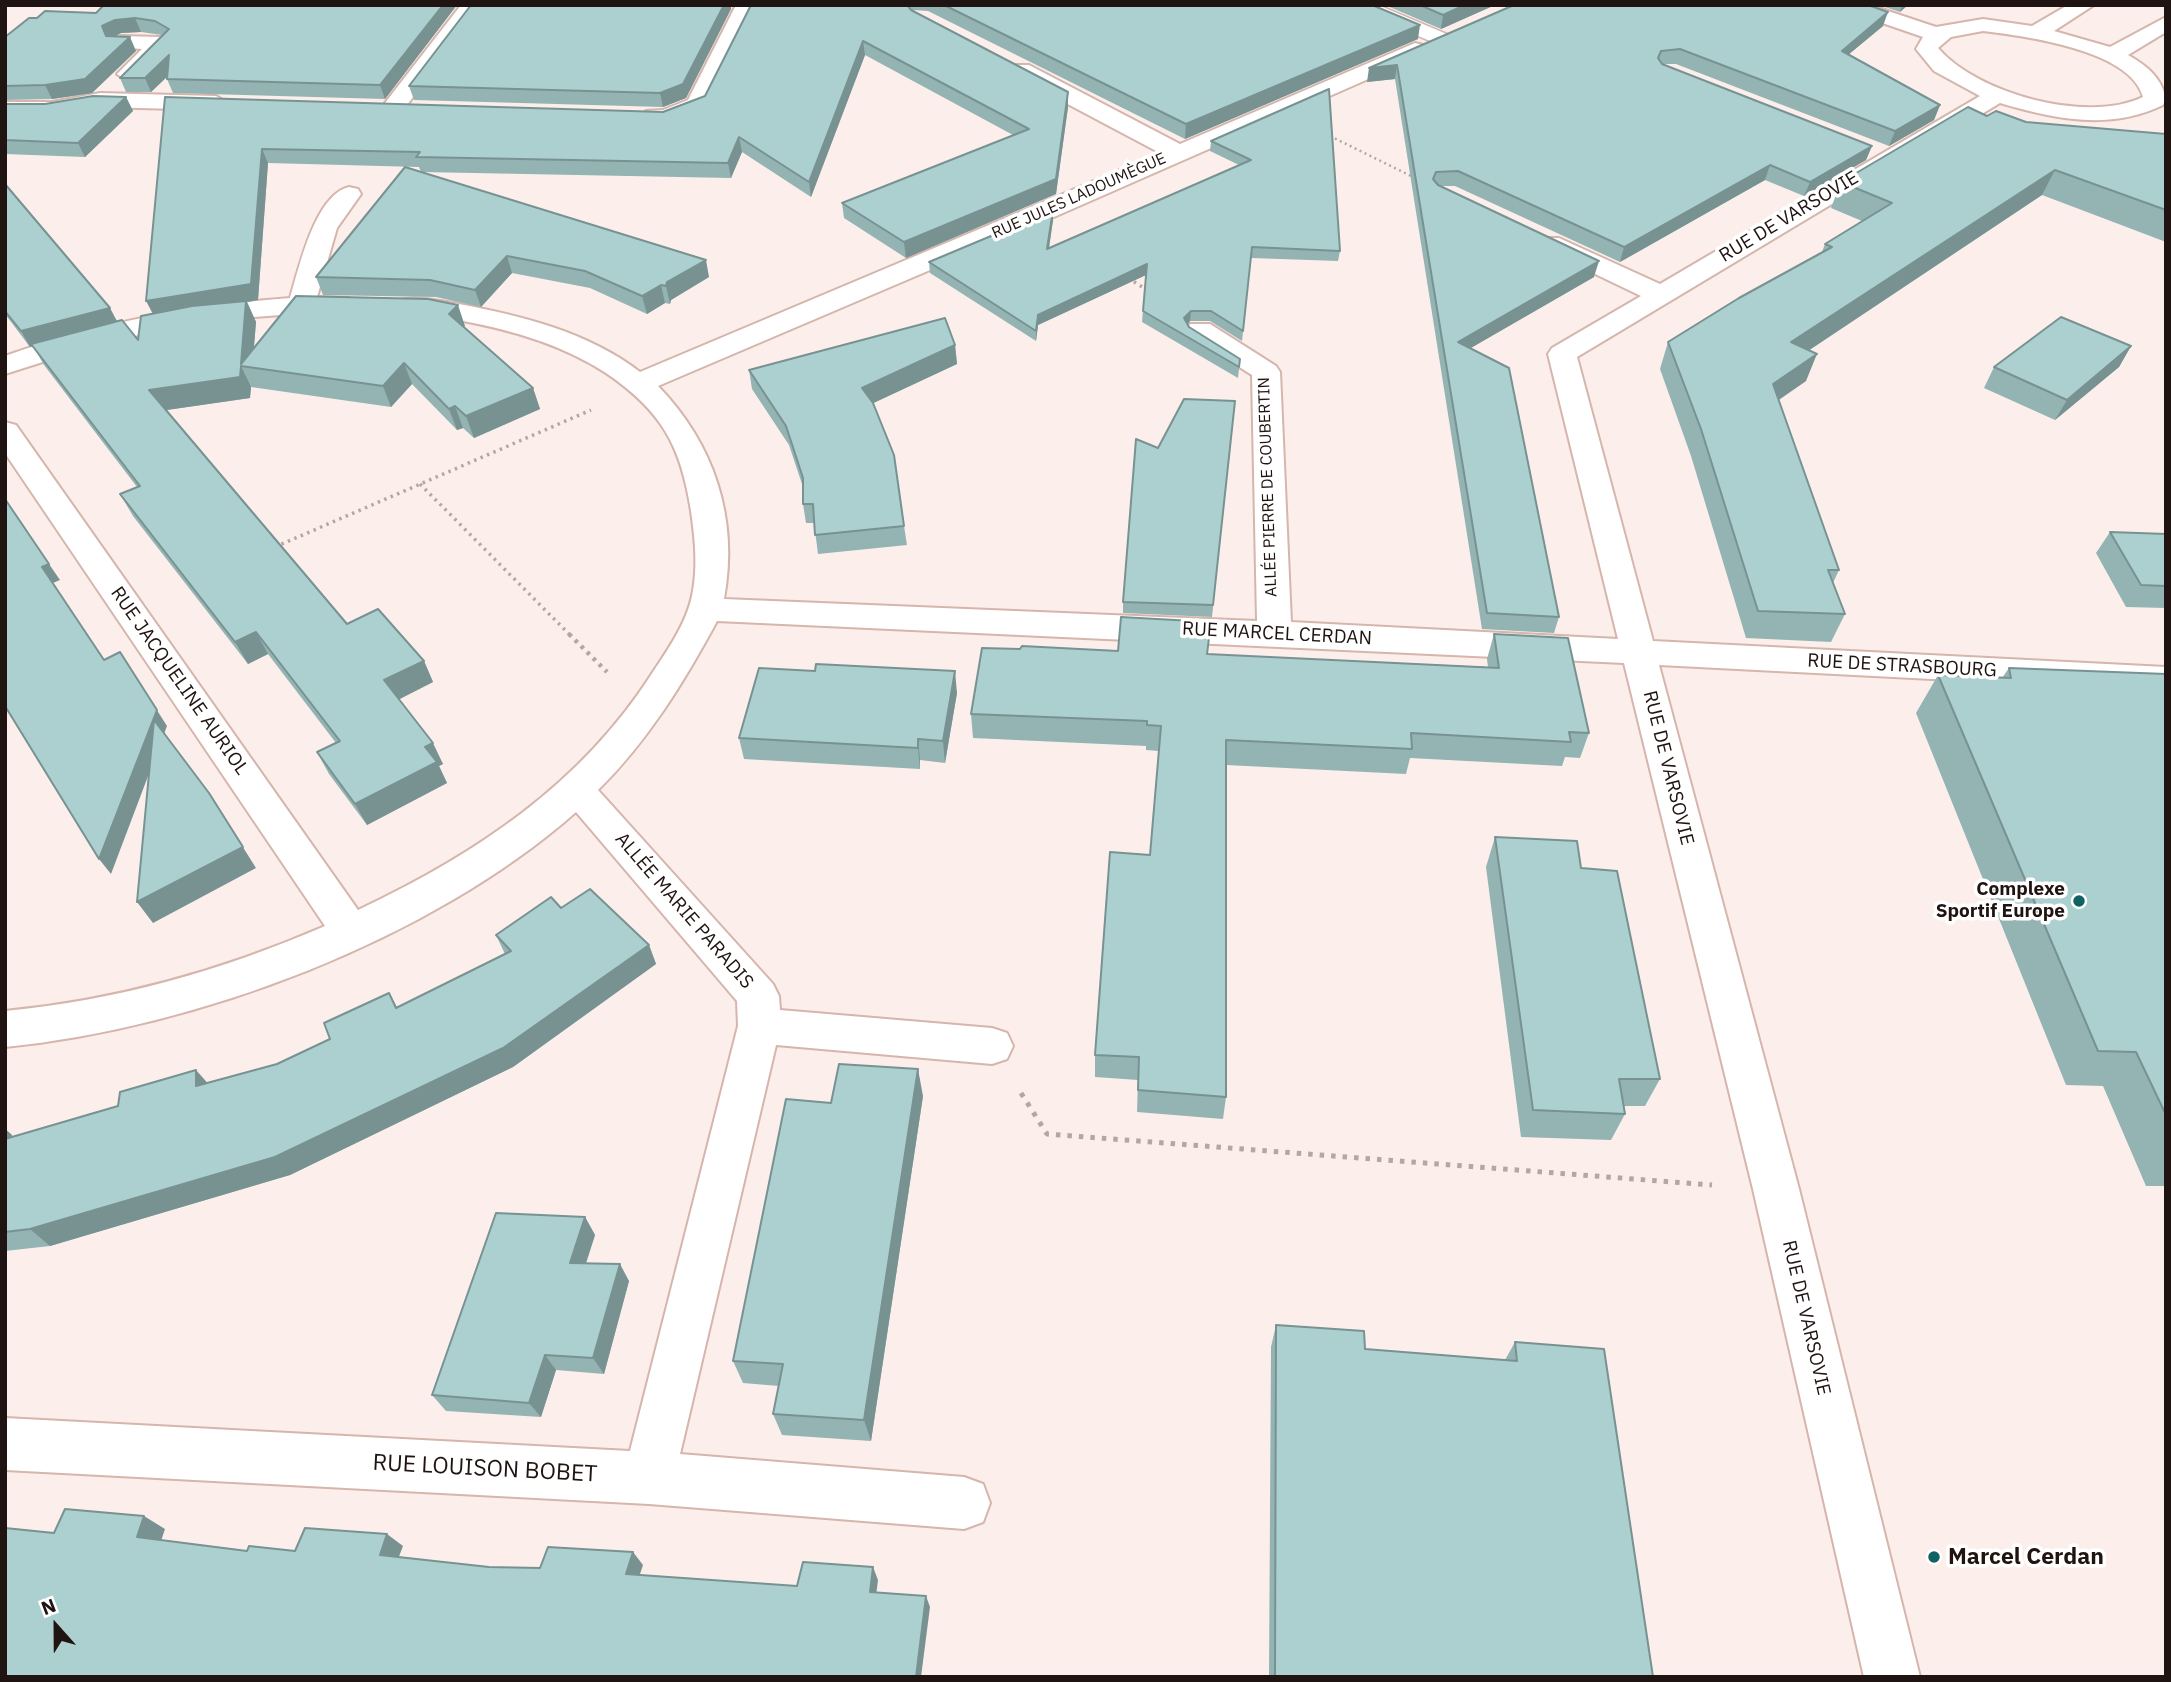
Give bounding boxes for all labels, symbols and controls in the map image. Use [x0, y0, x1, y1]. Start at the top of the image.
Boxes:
street label: RUE JULES LADOUMÈGUE [989, 149, 1169, 243]
street label: RUE DE VARSOVIE [1715, 166, 1863, 268]
street label: ALLÉE PIERRE DE COUBERTIN [1255, 377, 1281, 597]
street label: RUE JACQUELINE AURIOL [105, 583, 253, 779]
street label: RUE MARCEL CERDAN [1182, 618, 1372, 650]
street label: RUE DE STRASBOURG [1807, 650, 1997, 682]
street label: RUE DE VARSOVIE [1638, 688, 1698, 848]
street label: ALLÉE MARIE PARADIS [610, 828, 758, 994]
place label: Complexe Sportif Europe [1936, 879, 2065, 923]
marker: Complexe Sportif Europe [2071, 893, 2087, 909]
street label: RUE DE VARSOVIE [1777, 1238, 1835, 1398]
street label: RUE LOUISON BOBET [372, 1449, 598, 1489]
place label: Marcel Cerdan [1948, 1543, 2104, 1571]
marker: Marcel Cerdan [1926, 1549, 1942, 1565]
north arrow [21, 1591, 91, 1661]
text: N [38, 1593, 59, 1620]

